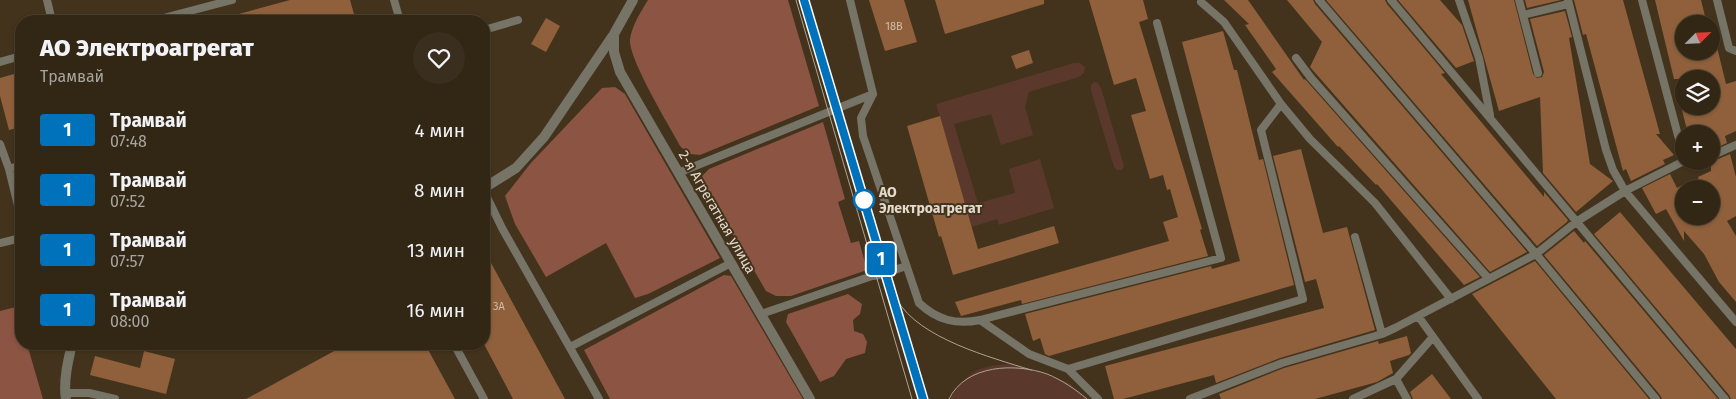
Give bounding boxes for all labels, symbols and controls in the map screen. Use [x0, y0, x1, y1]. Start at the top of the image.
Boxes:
north arrow [1675, 15, 1720, 60]
map controls [1675, 15, 1720, 225]
house number: 18В [885, 20, 903, 33]
button: heart [413, 32, 465, 84]
text: АО Электроагрегат [40, 34, 254, 62]
text: Трамвай [40, 67, 104, 86]
button: layers [1675, 70, 1720, 115]
text: Трамвай [110, 109, 187, 132]
text: 1 [63, 119, 72, 141]
text: 4 мин [414, 119, 465, 142]
button: + [1675, 125, 1720, 170]
text: 07:48 [110, 132, 147, 151]
street label: 2-я Агрегатная улица [675, 147, 759, 277]
text: Трамвай [110, 169, 187, 192]
text: 1 [63, 179, 72, 201]
text: 8 мин [414, 179, 465, 202]
button: − [1675, 180, 1720, 225]
place label: АО Электроагрегат [878, 184, 982, 217]
marker: АО Электроагрегат [853, 189, 875, 211]
text: 07:52 [110, 192, 145, 211]
text: Трамвай [110, 229, 187, 252]
text: 1 [63, 239, 72, 261]
text: 13 мин [407, 239, 465, 262]
line badge: 1 [865, 243, 897, 275]
text: 1 [877, 248, 885, 270]
text: 07:57 [110, 252, 144, 271]
text: Трамвай [110, 289, 187, 312]
text: 1 [63, 299, 72, 321]
text: 16 мин [406, 299, 465, 322]
house number: 3А [493, 300, 506, 313]
text: 08:00 [110, 312, 149, 331]

